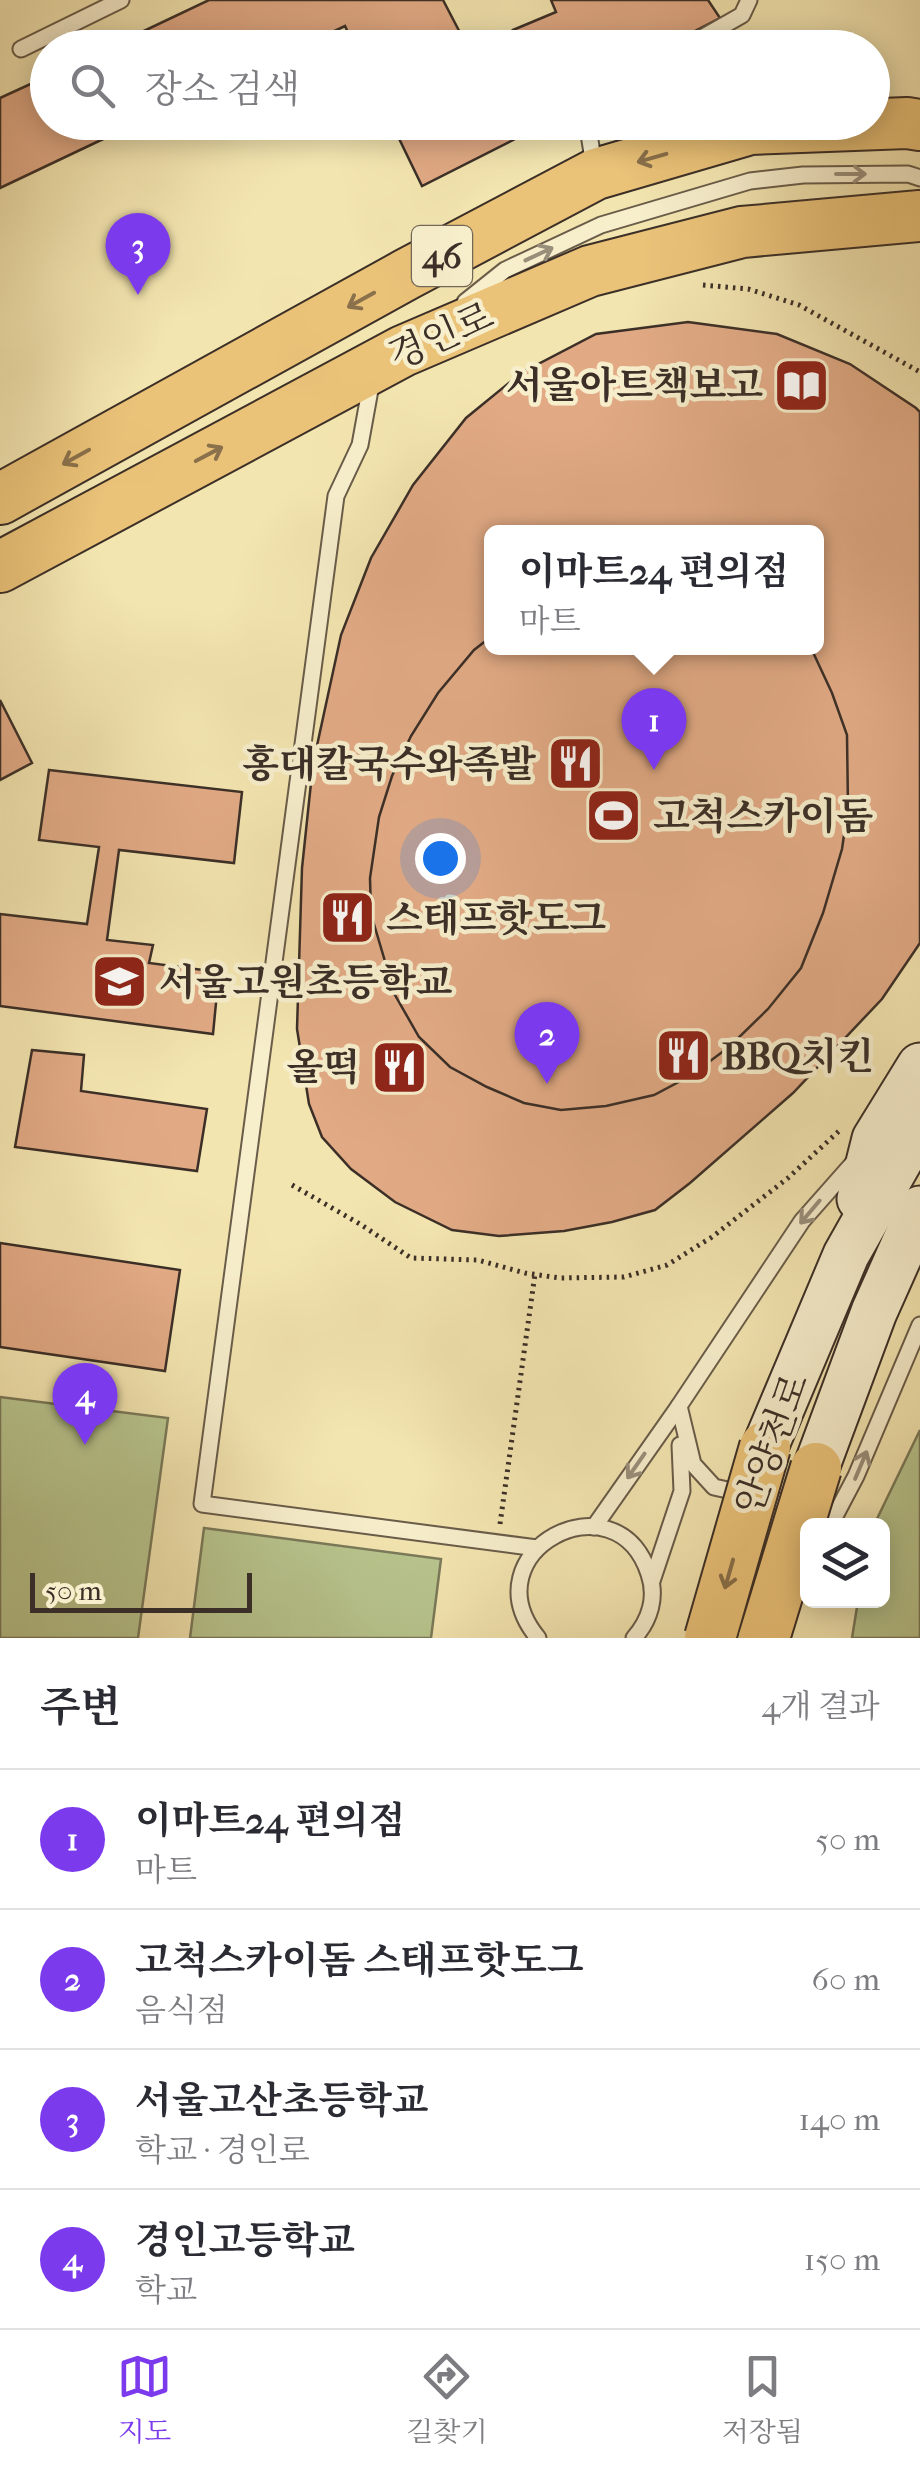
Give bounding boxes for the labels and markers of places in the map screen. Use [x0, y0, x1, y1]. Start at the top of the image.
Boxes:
pin: 3 [106, 212, 170, 295]
library icon: 서울아트책보고 [772, 355, 832, 415]
place label: 서울아트책보고 [506, 363, 763, 408]
pin: 1 [622, 688, 686, 770]
restaurant icon: 홍대칼국수와족발 [545, 734, 605, 794]
place label: 홍대칼국수와족발 [242, 742, 536, 787]
sports icon: 고척스카이돔 [584, 786, 644, 846]
place label: 고척스카이돔 [653, 794, 874, 839]
restaurant icon: 스태프핫도그 [317, 888, 377, 948]
place label: 스태프핫도그 [386, 896, 607, 941]
school or university icon: 서울고원초등학교 [90, 952, 150, 1012]
place label: 서울고원초등학교 [159, 960, 453, 1005]
pin: 2 [514, 1002, 580, 1084]
restaurant icon: BBQ치킨 [653, 1026, 713, 1086]
place label: BBQ치킨 [722, 1034, 874, 1079]
restaurant icon: 올떡 [369, 1037, 429, 1097]
place label: 올떡 [287, 1045, 360, 1090]
pin: 4 [52, 1362, 118, 1445]

